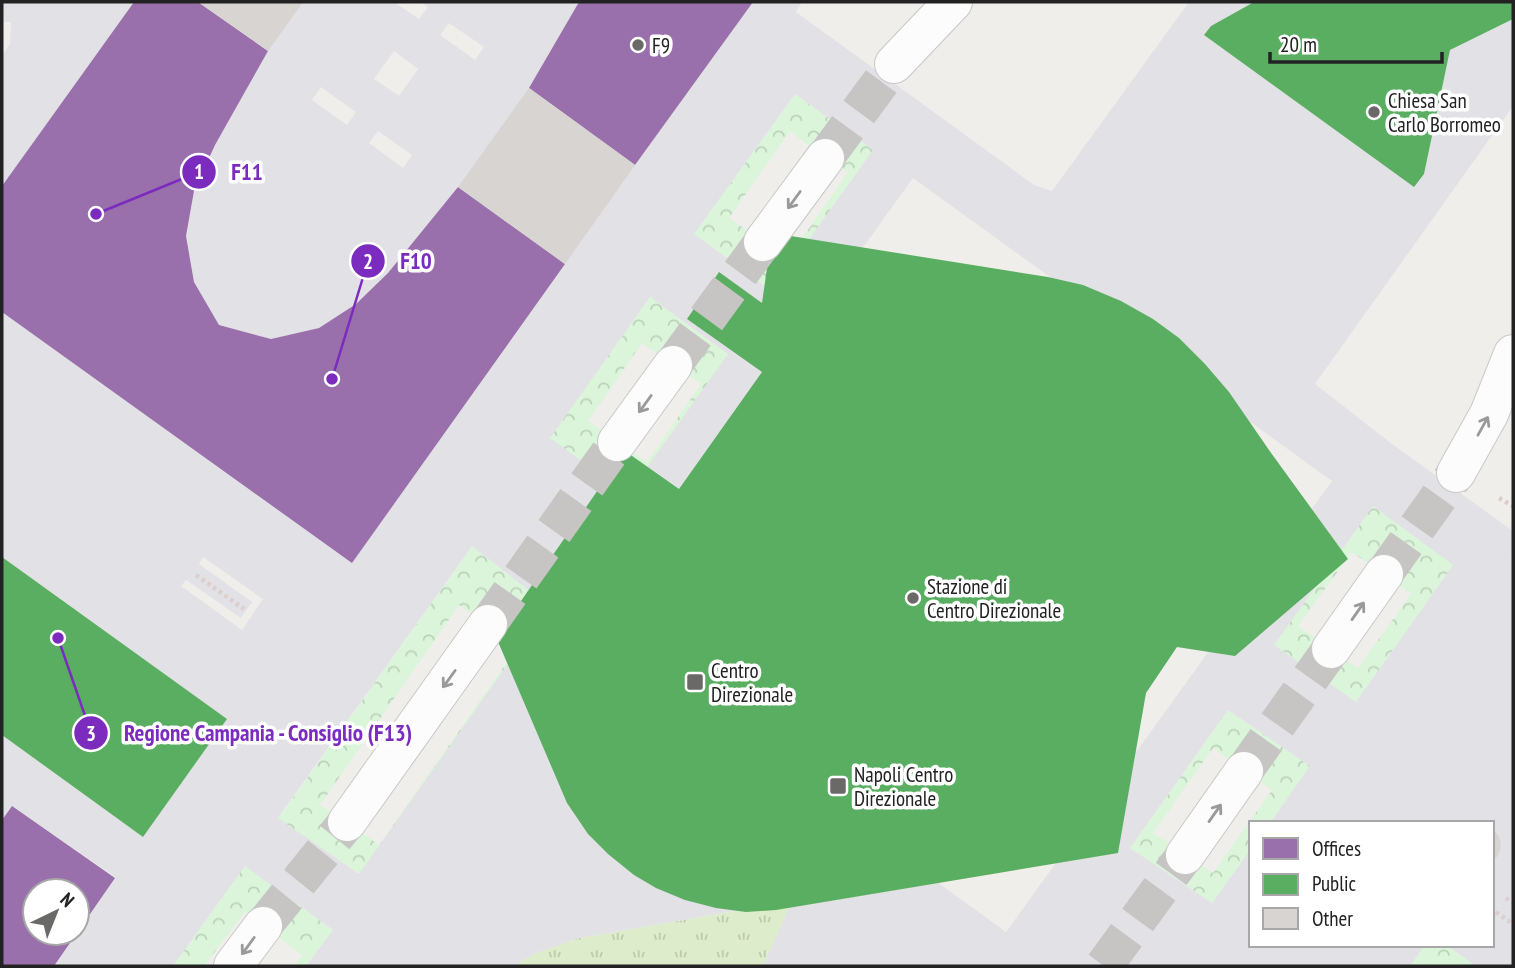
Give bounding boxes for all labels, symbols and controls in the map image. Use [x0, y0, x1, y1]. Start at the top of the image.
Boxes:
scale bar [1270, 21, 1442, 65]
text: 20 m [1280, 31, 1317, 58]
place label: F9 [652, 32, 670, 59]
marker: F9 [630, 37, 646, 53]
place label: Chiesa San Carlo Borromeo [1388, 87, 1501, 138]
marker: Chiesa San Carlo Borromeo [1366, 104, 1382, 120]
callout: F11 [182, 150, 276, 194]
text: F11 [231, 157, 263, 186]
text: 1 [194, 158, 204, 185]
one-way arrow [787, 190, 802, 209]
callout: F10 [351, 239, 445, 283]
text: F10 [400, 246, 432, 275]
text: 2 [363, 248, 373, 275]
one-way arrow [638, 394, 652, 413]
one-way arrow [1476, 416, 1490, 436]
place label: Stazione di Centro Direzionale [927, 573, 1061, 624]
marker: Stazione di Centro Direzionale [905, 590, 921, 606]
one-way arrow [1351, 602, 1365, 621]
place label: Centro Direzionale [711, 657, 793, 708]
one-way arrow [442, 669, 456, 688]
marker: Centro Direzionale [685, 672, 705, 692]
callout: Regione Campania - Consiglio (F13) [74, 711, 428, 755]
text: Regione Campania - Consiglio (F13) [124, 718, 412, 747]
text: 3 [86, 720, 96, 747]
place label: Napoli Centro Direzionale [854, 761, 953, 812]
marker: Napoli Centro Direzionale [828, 776, 848, 796]
one-way arrow [1208, 804, 1222, 823]
legend [1249, 821, 1494, 947]
text: Offices [1312, 835, 1361, 862]
text: Public [1312, 870, 1357, 897]
north arrow [21, 877, 91, 947]
text: N [56, 887, 80, 912]
text: Other [1312, 905, 1353, 932]
one-way arrow [241, 936, 255, 955]

